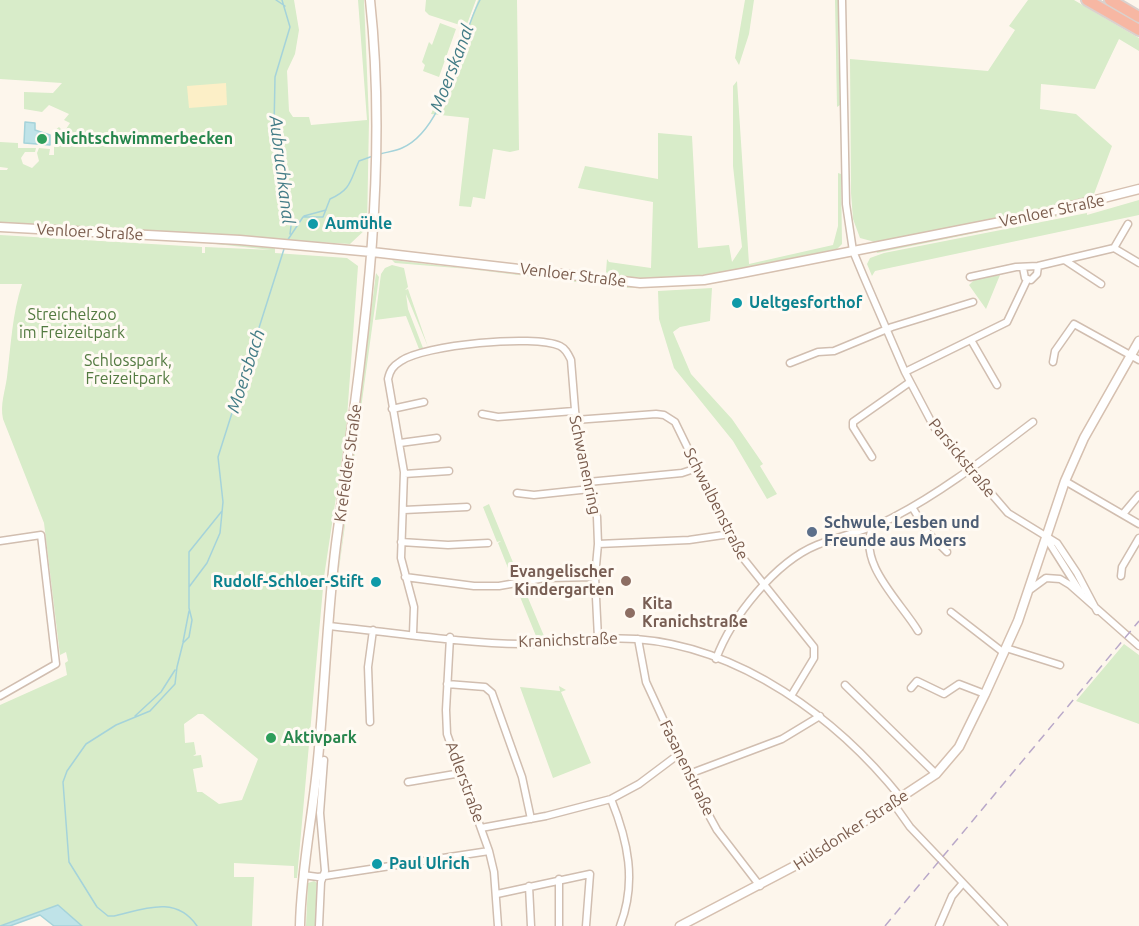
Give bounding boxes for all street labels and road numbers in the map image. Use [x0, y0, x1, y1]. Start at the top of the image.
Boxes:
street label: Venloer Straße [998, 190, 1106, 232]
street label: Venloer Straße [36, 220, 144, 244]
street label: Venloer Straße [519, 259, 627, 291]
street label: Krefelder Straße [330, 403, 366, 523]
street label: Schwanenring [565, 414, 605, 516]
street label: Parsickstraße [924, 415, 1000, 501]
street label: Schwalbenstraße [680, 445, 752, 563]
street label: Kranichstraße [518, 629, 618, 651]
street label: Fasanenstraße [656, 717, 718, 819]
street label: Adlerstraße [441, 739, 489, 825]
street label: Hülsdonker Straße [790, 786, 912, 874]

